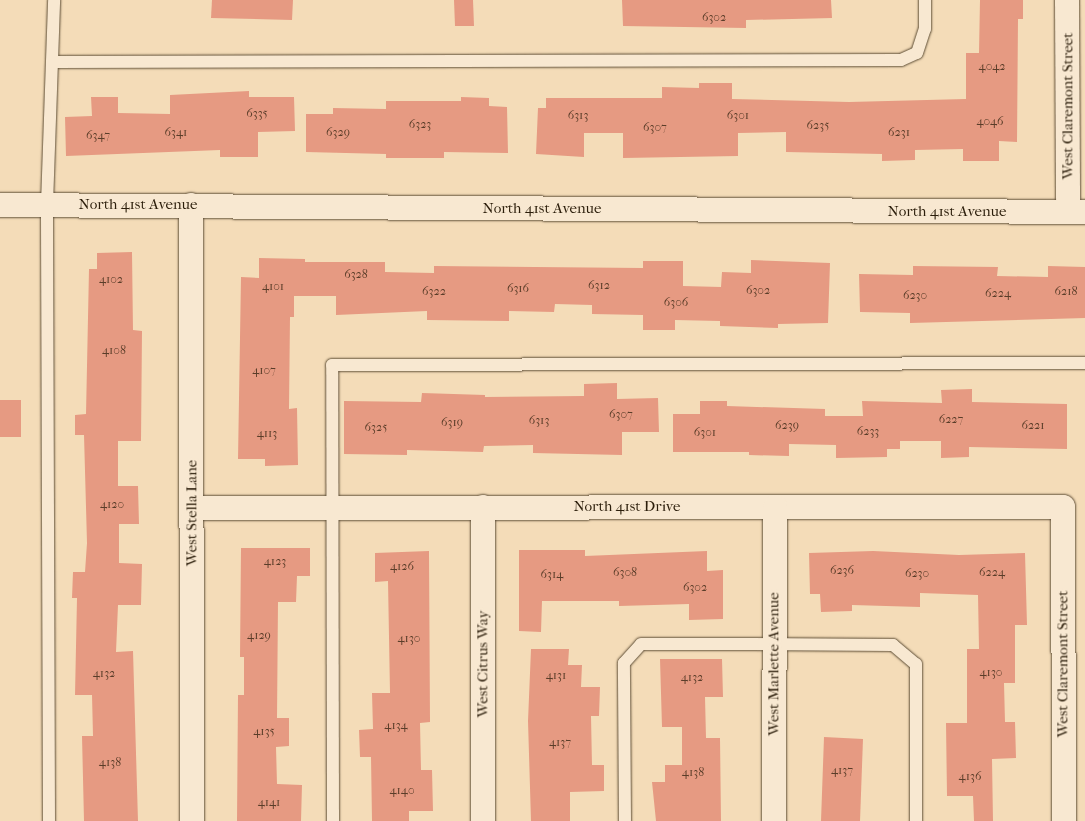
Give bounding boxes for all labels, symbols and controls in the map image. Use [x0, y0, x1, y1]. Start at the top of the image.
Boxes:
house number: 6302 [702, 11, 726, 25]
street label: West Claremont Street [1059, 33, 1077, 179]
house number: 4042 [979, 60, 1005, 74]
house number: 6335 [246, 107, 268, 121]
house number: 6313 [568, 109, 588, 123]
house number: 6301 [727, 109, 749, 123]
house number: 4046 [976, 115, 1004, 129]
house number: 6323 [409, 118, 431, 132]
house number: 6235 [807, 119, 829, 133]
house number: 6307 [643, 121, 667, 135]
house number: 6341 [165, 126, 187, 140]
house number: 6329 [326, 126, 350, 140]
house number: 6231 [888, 126, 910, 140]
house number: 6347 [86, 129, 110, 143]
street label: North 41st Avenue [79, 196, 197, 214]
street label: North 41st Avenue [483, 200, 601, 218]
street label: North 41st Avenue [888, 203, 1006, 221]
house number: 6328 [344, 268, 368, 282]
house number: 4102 [99, 273, 123, 287]
house number: 6312 [588, 279, 610, 293]
house number: 4101 [262, 280, 284, 294]
house number: 6316 [507, 282, 529, 296]
house number: 6302 [746, 284, 770, 298]
house number: 6322 [422, 285, 446, 299]
house number: 6218 [1055, 285, 1077, 299]
house number: 6224 [985, 287, 1011, 301]
house number: 6230 [903, 289, 927, 303]
house number: 6306 [664, 296, 688, 310]
house number: 4108 [102, 344, 126, 358]
house number: 4107 [252, 364, 276, 378]
house number: 6307 [609, 408, 633, 422]
house number: 6227 [939, 413, 963, 427]
house number: 6313 [529, 414, 549, 428]
house number: 6319 [441, 416, 463, 430]
house number: 6239 [775, 419, 799, 433]
house number: 6221 [1021, 419, 1045, 433]
house number: 6325 [365, 421, 387, 435]
house number: 6233 [857, 425, 879, 439]
house number: 6301 [694, 426, 716, 440]
house number: 4113 [257, 427, 277, 441]
street label: West Stella Lane [183, 460, 201, 566]
house number: 4120 [100, 498, 124, 512]
street label: North 41st Drive [573, 498, 681, 516]
house number: 4123 [264, 555, 286, 569]
house number: 4126 [390, 560, 414, 574]
house number: 6236 [830, 564, 854, 578]
house number: 6308 [613, 566, 637, 580]
house number: 6224 [979, 566, 1005, 580]
house number: 6230 [905, 567, 929, 581]
house number: 6314 [541, 568, 563, 582]
house number: 6302 [683, 581, 707, 595]
street label: West Claremont Street [1054, 591, 1072, 737]
street label: West Marlette Avenue [765, 592, 783, 736]
street label: West Citrus Way [474, 611, 492, 717]
house number: 4129 [247, 629, 271, 643]
house number: 4130 [398, 632, 420, 646]
house number: 4130 [980, 666, 1002, 680]
house number: 4132 [93, 667, 115, 681]
house number: 4131 [546, 669, 566, 683]
house number: 4132 [681, 671, 703, 685]
house number: 4134 [384, 719, 408, 733]
house number: 4135 [253, 725, 275, 739]
house number: 4137 [549, 736, 571, 750]
house number: 4138 [99, 756, 121, 770]
house number: 4137 [831, 764, 853, 778]
house number: 4138 [682, 766, 704, 780]
house number: 4136 [959, 770, 981, 784]
house number: 4140 [389, 784, 415, 798]
house number: 4141 [258, 796, 280, 810]

